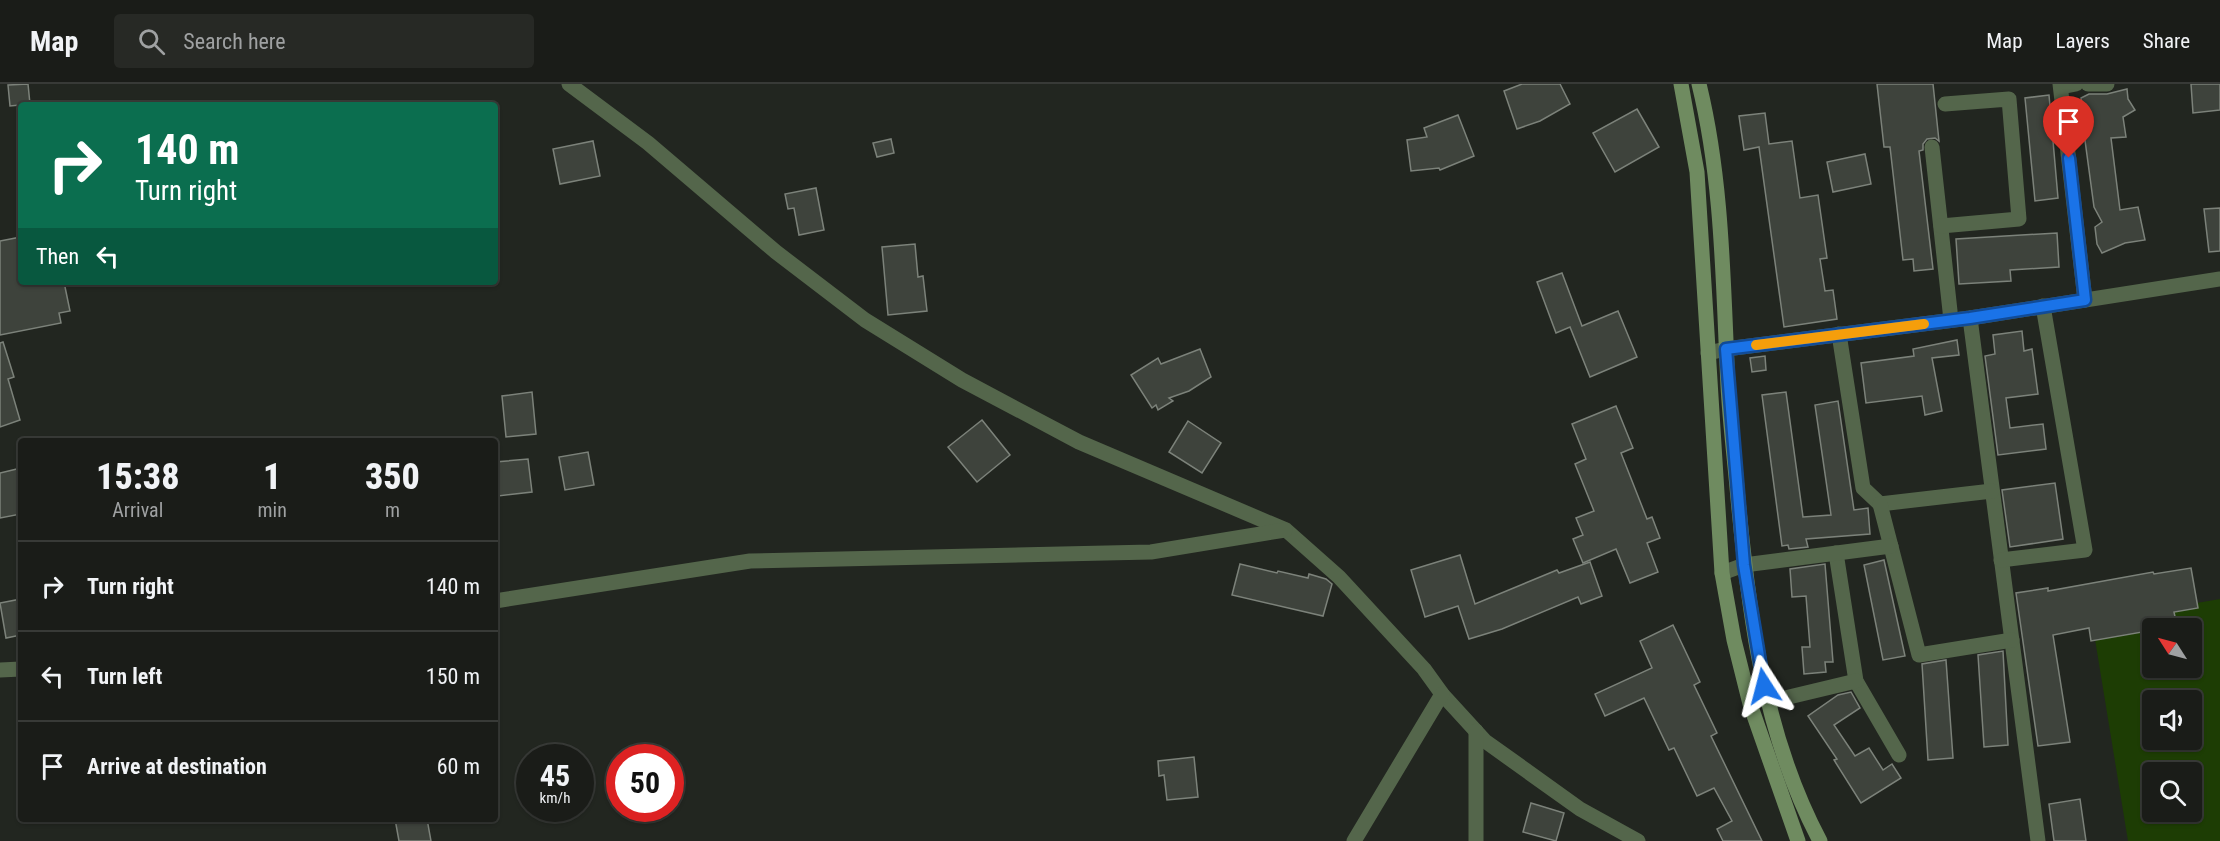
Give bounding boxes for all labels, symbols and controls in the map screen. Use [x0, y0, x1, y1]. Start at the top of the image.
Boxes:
search box [114, 14, 534, 68]
text: Map [30, 25, 78, 58]
icon: search [135, 25, 168, 58]
text: Search here [183, 29, 286, 54]
text: Map [1986, 29, 2023, 53]
text: Layers [2056, 29, 2110, 53]
text: Share [2143, 29, 2190, 53]
pin [2043, 96, 2094, 158]
icon: arrive [2052, 105, 2085, 138]
text: 140 m [135, 125, 240, 174]
icon: right [36, 126, 114, 204]
text: Turn right [135, 175, 237, 207]
icon: left [91, 240, 124, 273]
text: Then [36, 244, 79, 269]
text: 15:38 [96, 456, 179, 498]
text: 1 [263, 456, 281, 498]
text: 350 [365, 456, 420, 498]
text: Arrival [112, 498, 163, 522]
text: min [258, 498, 287, 522]
text: m [385, 498, 400, 522]
icon: right [36, 570, 69, 603]
text: Turn right [87, 574, 174, 599]
text: 140 m [426, 574, 480, 599]
north arrow [2142, 618, 2202, 678]
map controls [2142, 618, 2202, 822]
position arrow [1732, 654, 1796, 718]
icon: left [36, 660, 69, 693]
text: Turn left [87, 664, 162, 689]
text: 150 m [426, 664, 480, 689]
button: sound [2142, 690, 2202, 750]
speed limit sign: 50 [606, 744, 684, 822]
icon: arrive [36, 750, 69, 783]
text: Arrive at destination [87, 754, 267, 779]
text: 60 m [437, 754, 480, 779]
text: 45 [540, 758, 570, 793]
button: search [2142, 762, 2202, 822]
text: km/h [540, 789, 570, 807]

